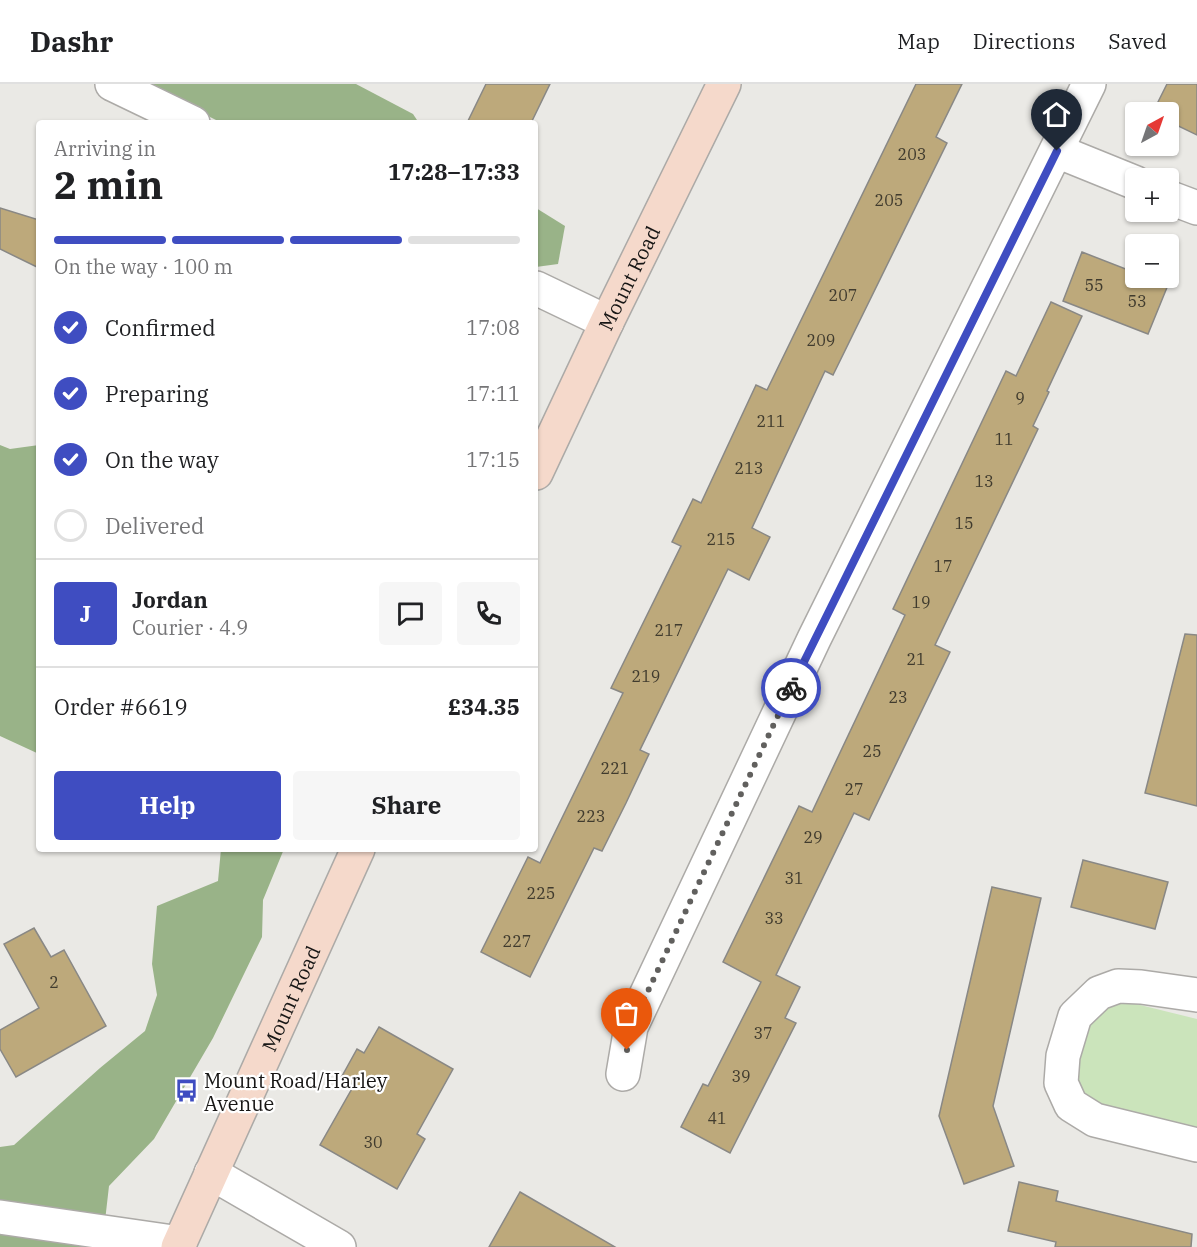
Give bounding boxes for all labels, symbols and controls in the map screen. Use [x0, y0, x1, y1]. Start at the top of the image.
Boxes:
text: Dashr [30, 23, 113, 60]
text: Map [897, 27, 940, 55]
text: Directions [973, 27, 1075, 55]
text: Saved [1108, 27, 1167, 55]
pin [1031, 89, 1082, 151]
icon: home [1040, 98, 1073, 131]
north arrow [1125, 102, 1179, 156]
map controls [1125, 102, 1179, 288]
text: Arriving in [54, 135, 156, 162]
house number: 203 [898, 144, 926, 164]
text: 17:28–17:33 [388, 157, 520, 186]
text: 2 min [54, 159, 163, 210]
button: + [1125, 168, 1179, 222]
house number: 205 [875, 190, 903, 210]
street label: Mount Road [592, 221, 666, 335]
button: − [1125, 234, 1179, 288]
text: On the way · 100 m [54, 253, 233, 280]
house number: 55 [1084, 275, 1104, 295]
house number: 207 [829, 285, 857, 305]
house number: 53 [1127, 291, 1147, 311]
icon: check [54, 311, 87, 344]
text: Confirmed [105, 313, 216, 342]
text: 17:08 [466, 314, 520, 341]
house number: 209 [807, 330, 835, 350]
icon: check [54, 377, 87, 410]
text: Preparing [105, 379, 209, 408]
text: 17:11 [466, 380, 520, 407]
house number: 9 [1015, 388, 1025, 408]
house number: 211 [757, 411, 785, 431]
house number: 11 [994, 429, 1014, 449]
icon: check [54, 443, 87, 476]
text: On the way [105, 445, 219, 474]
text: 17:15 [466, 446, 520, 473]
house number: 213 [735, 458, 763, 478]
house number: 13 [974, 471, 994, 491]
text: Delivered [105, 511, 204, 540]
house number: 15 [954, 513, 974, 533]
house number: 215 [707, 529, 735, 549]
house number: 17 [933, 556, 953, 576]
button: chat [379, 582, 442, 645]
button: phone [457, 582, 520, 645]
text: Jordan [132, 585, 208, 614]
house number: 19 [911, 592, 931, 612]
text: J [80, 599, 91, 628]
text: Courier · 4.9 [132, 614, 248, 641]
house number: 217 [655, 620, 683, 640]
house number: 21 [906, 649, 926, 669]
courier [761, 658, 821, 718]
house number: 219 [632, 666, 660, 686]
icon: bike [775, 672, 808, 705]
house number: 23 [888, 687, 908, 707]
text: Order #6619 [54, 692, 188, 721]
text: £34.35 [448, 692, 520, 721]
house number: 25 [862, 741, 882, 761]
house number: 221 [601, 758, 629, 778]
button: Help [54, 771, 281, 840]
button: Share [293, 771, 520, 840]
house number: 27 [844, 779, 864, 799]
house number: 223 [577, 806, 605, 826]
house number: 29 [803, 827, 823, 847]
house number: 31 [784, 868, 804, 888]
house number: 225 [527, 883, 555, 903]
house number: 33 [764, 908, 784, 928]
house number: 227 [503, 931, 531, 951]
street label: Mount Road [255, 941, 326, 1055]
house number: 2 [49, 972, 59, 992]
pin [601, 988, 652, 1050]
icon: bag [610, 997, 643, 1030]
house number: 37 [753, 1023, 773, 1043]
house number: 39 [731, 1066, 751, 1086]
place label: Mount Road/Harley Avenue [204, 1067, 388, 1117]
bus stop icon: Mount Road/Harley Avenue [173, 1078, 199, 1104]
house number: 41 [707, 1108, 727, 1128]
house number: 30 [363, 1132, 383, 1152]

